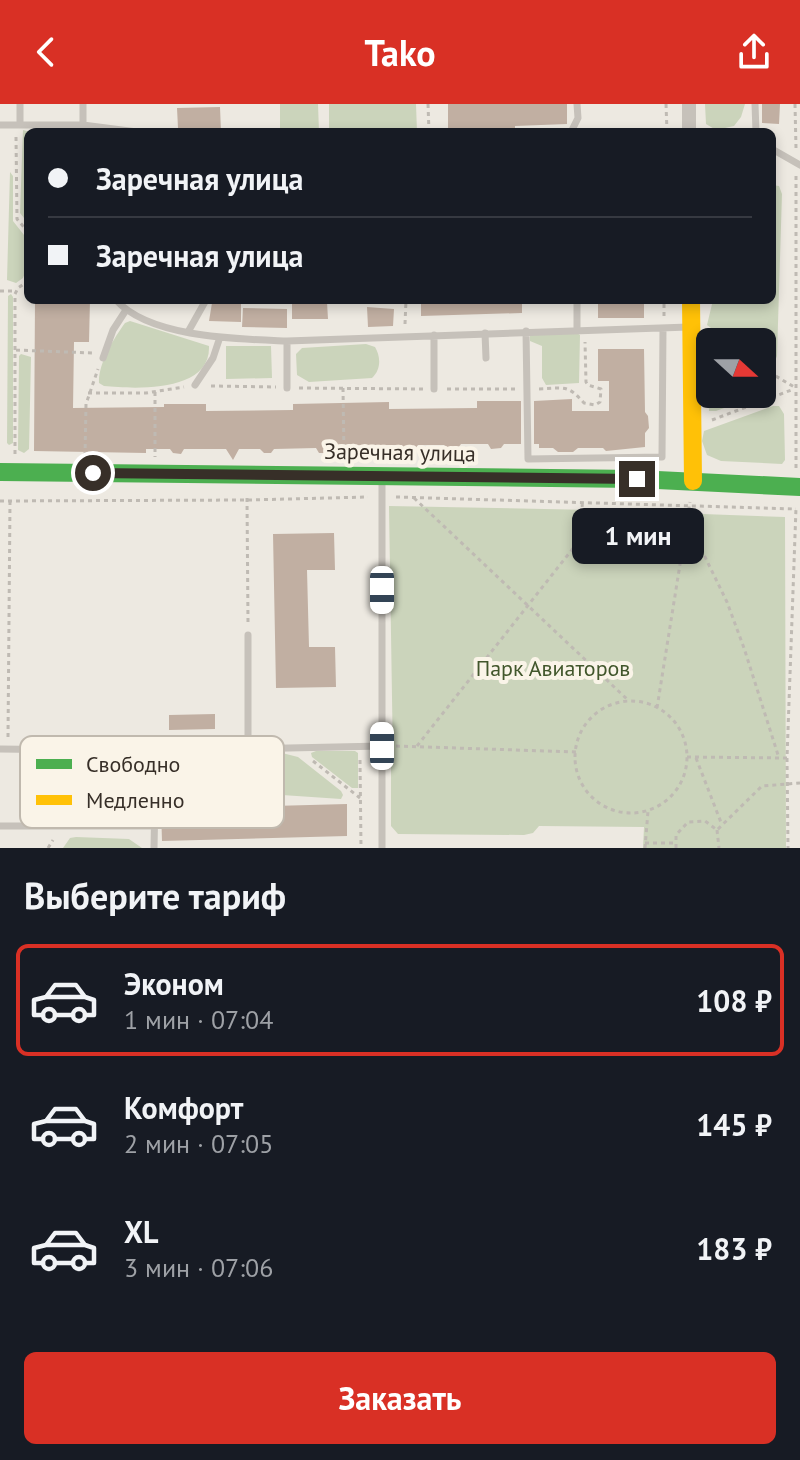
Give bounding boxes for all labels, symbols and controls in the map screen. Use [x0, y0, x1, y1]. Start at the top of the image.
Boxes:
text: Tako [364, 29, 436, 76]
icon: back [24, 30, 68, 74]
icon: share [732, 30, 776, 74]
text: Заречная улица [96, 159, 303, 198]
text: Заречная улица [96, 236, 303, 275]
north arrow [696, 328, 776, 408]
map controls [696, 328, 776, 408]
street label: Заречная улица [324, 437, 476, 467]
route start [75, 455, 111, 491]
route end [619, 461, 655, 497]
callout: 1 мин [571, 507, 703, 563]
text: 1 мин [605, 519, 671, 552]
car [370, 566, 394, 614]
park label: Парк Авиаторов [476, 654, 630, 682]
car [370, 722, 394, 770]
legend [20, 736, 284, 828]
text: Свободно [86, 750, 180, 778]
text: Медленно [86, 786, 184, 814]
text: Выберите тариф [24, 872, 286, 919]
icon: car [28, 964, 100, 1036]
text: Эконом [124, 964, 224, 1003]
text: 108 ₽ [696, 981, 772, 1020]
text: 1 мин · 07:04 [124, 1003, 273, 1036]
icon: car [28, 1088, 100, 1160]
text: Комфорт [124, 1088, 243, 1127]
text: 145 ₽ [696, 1105, 772, 1144]
text: 2 мин · 07:05 [124, 1127, 273, 1160]
icon: car [28, 1212, 100, 1284]
text: XL [124, 1212, 158, 1251]
text: 183 ₽ [696, 1229, 772, 1268]
text: 3 мин · 07:06 [124, 1251, 273, 1284]
button: Заказать [24, 1352, 776, 1444]

